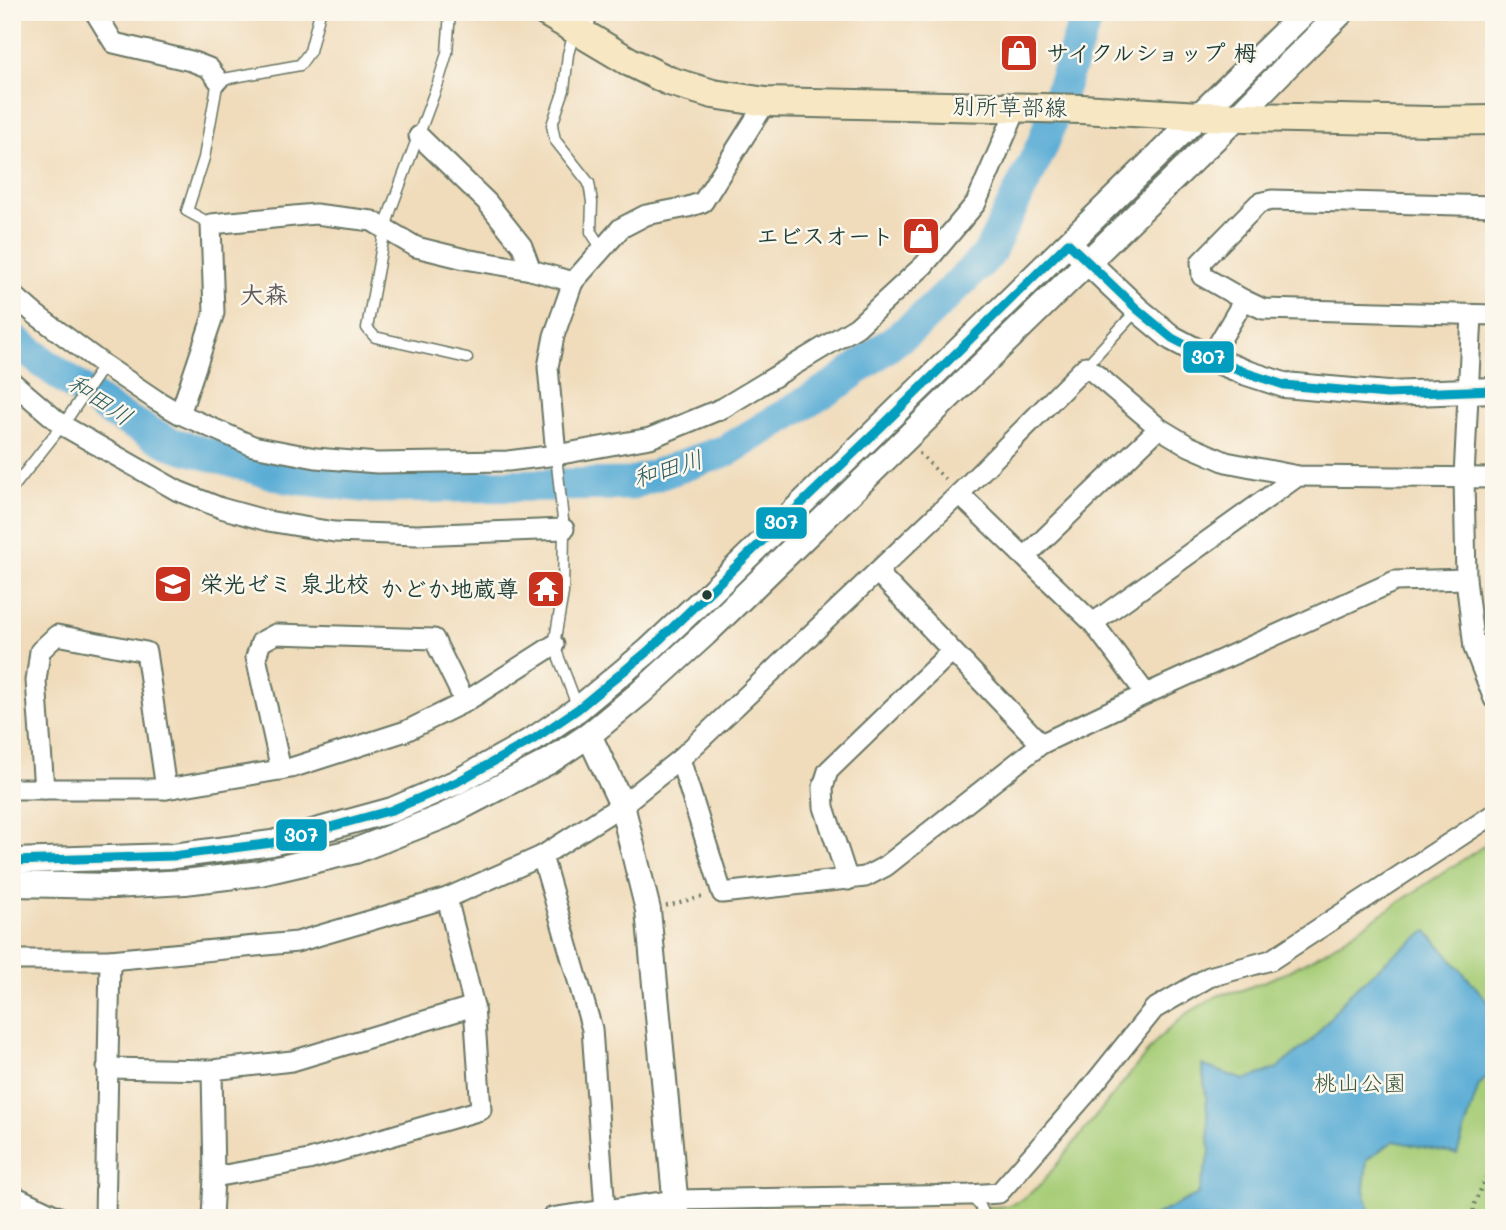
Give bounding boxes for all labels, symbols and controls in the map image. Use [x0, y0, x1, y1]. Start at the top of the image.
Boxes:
shop icon: サイクルショップ 栂 [998, 32, 1040, 74]
place label: サイクルショップ 栂 [1046, 37, 1257, 67]
street label: 別所草部線 [952, 90, 1068, 122]
shop icon: エビスオート [900, 215, 942, 257]
place label: エビスオート [756, 220, 894, 250]
district label: 大森 [240, 278, 288, 309]
line badge: 307 [1182, 340, 1235, 374]
text: 307 [1191, 344, 1226, 369]
water label: 和田川 [62, 366, 139, 432]
water label: 和田川 [629, 442, 707, 493]
line badge: 307 [755, 506, 808, 540]
text: 307 [764, 509, 799, 534]
school or university icon: 栄光ゼミ 泉北校 [152, 563, 194, 605]
place label: 栄光ゼミ 泉北校 [200, 568, 369, 598]
temple icon: かどか地蔵尊 [525, 568, 567, 610]
place label: かどか地蔵尊 [380, 573, 519, 603]
unlabelled marker [700, 588, 714, 602]
line badge: 307 [275, 818, 328, 852]
text: 307 [284, 822, 319, 847]
park label: 桃山公園 [1314, 1067, 1406, 1097]

